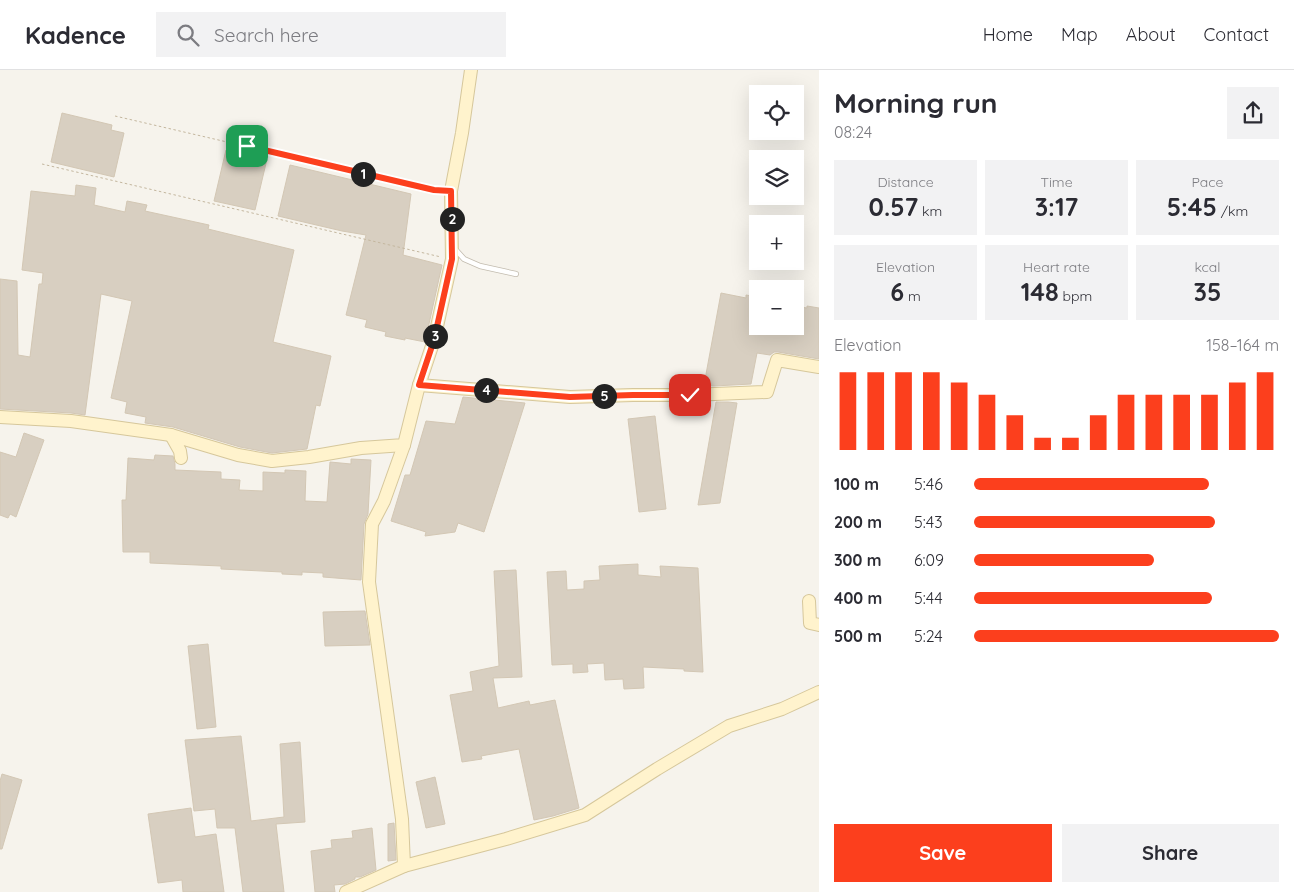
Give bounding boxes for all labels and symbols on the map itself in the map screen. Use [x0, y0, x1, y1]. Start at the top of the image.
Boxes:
pin [226, 125, 268, 167]
pin: 1 [350, 162, 376, 186]
pin: 2 [440, 206, 464, 232]
pin: 3 [422, 324, 448, 348]
pin [669, 374, 711, 416]
pin: 4 [474, 378, 498, 402]
pin: 5 [592, 384, 616, 408]

